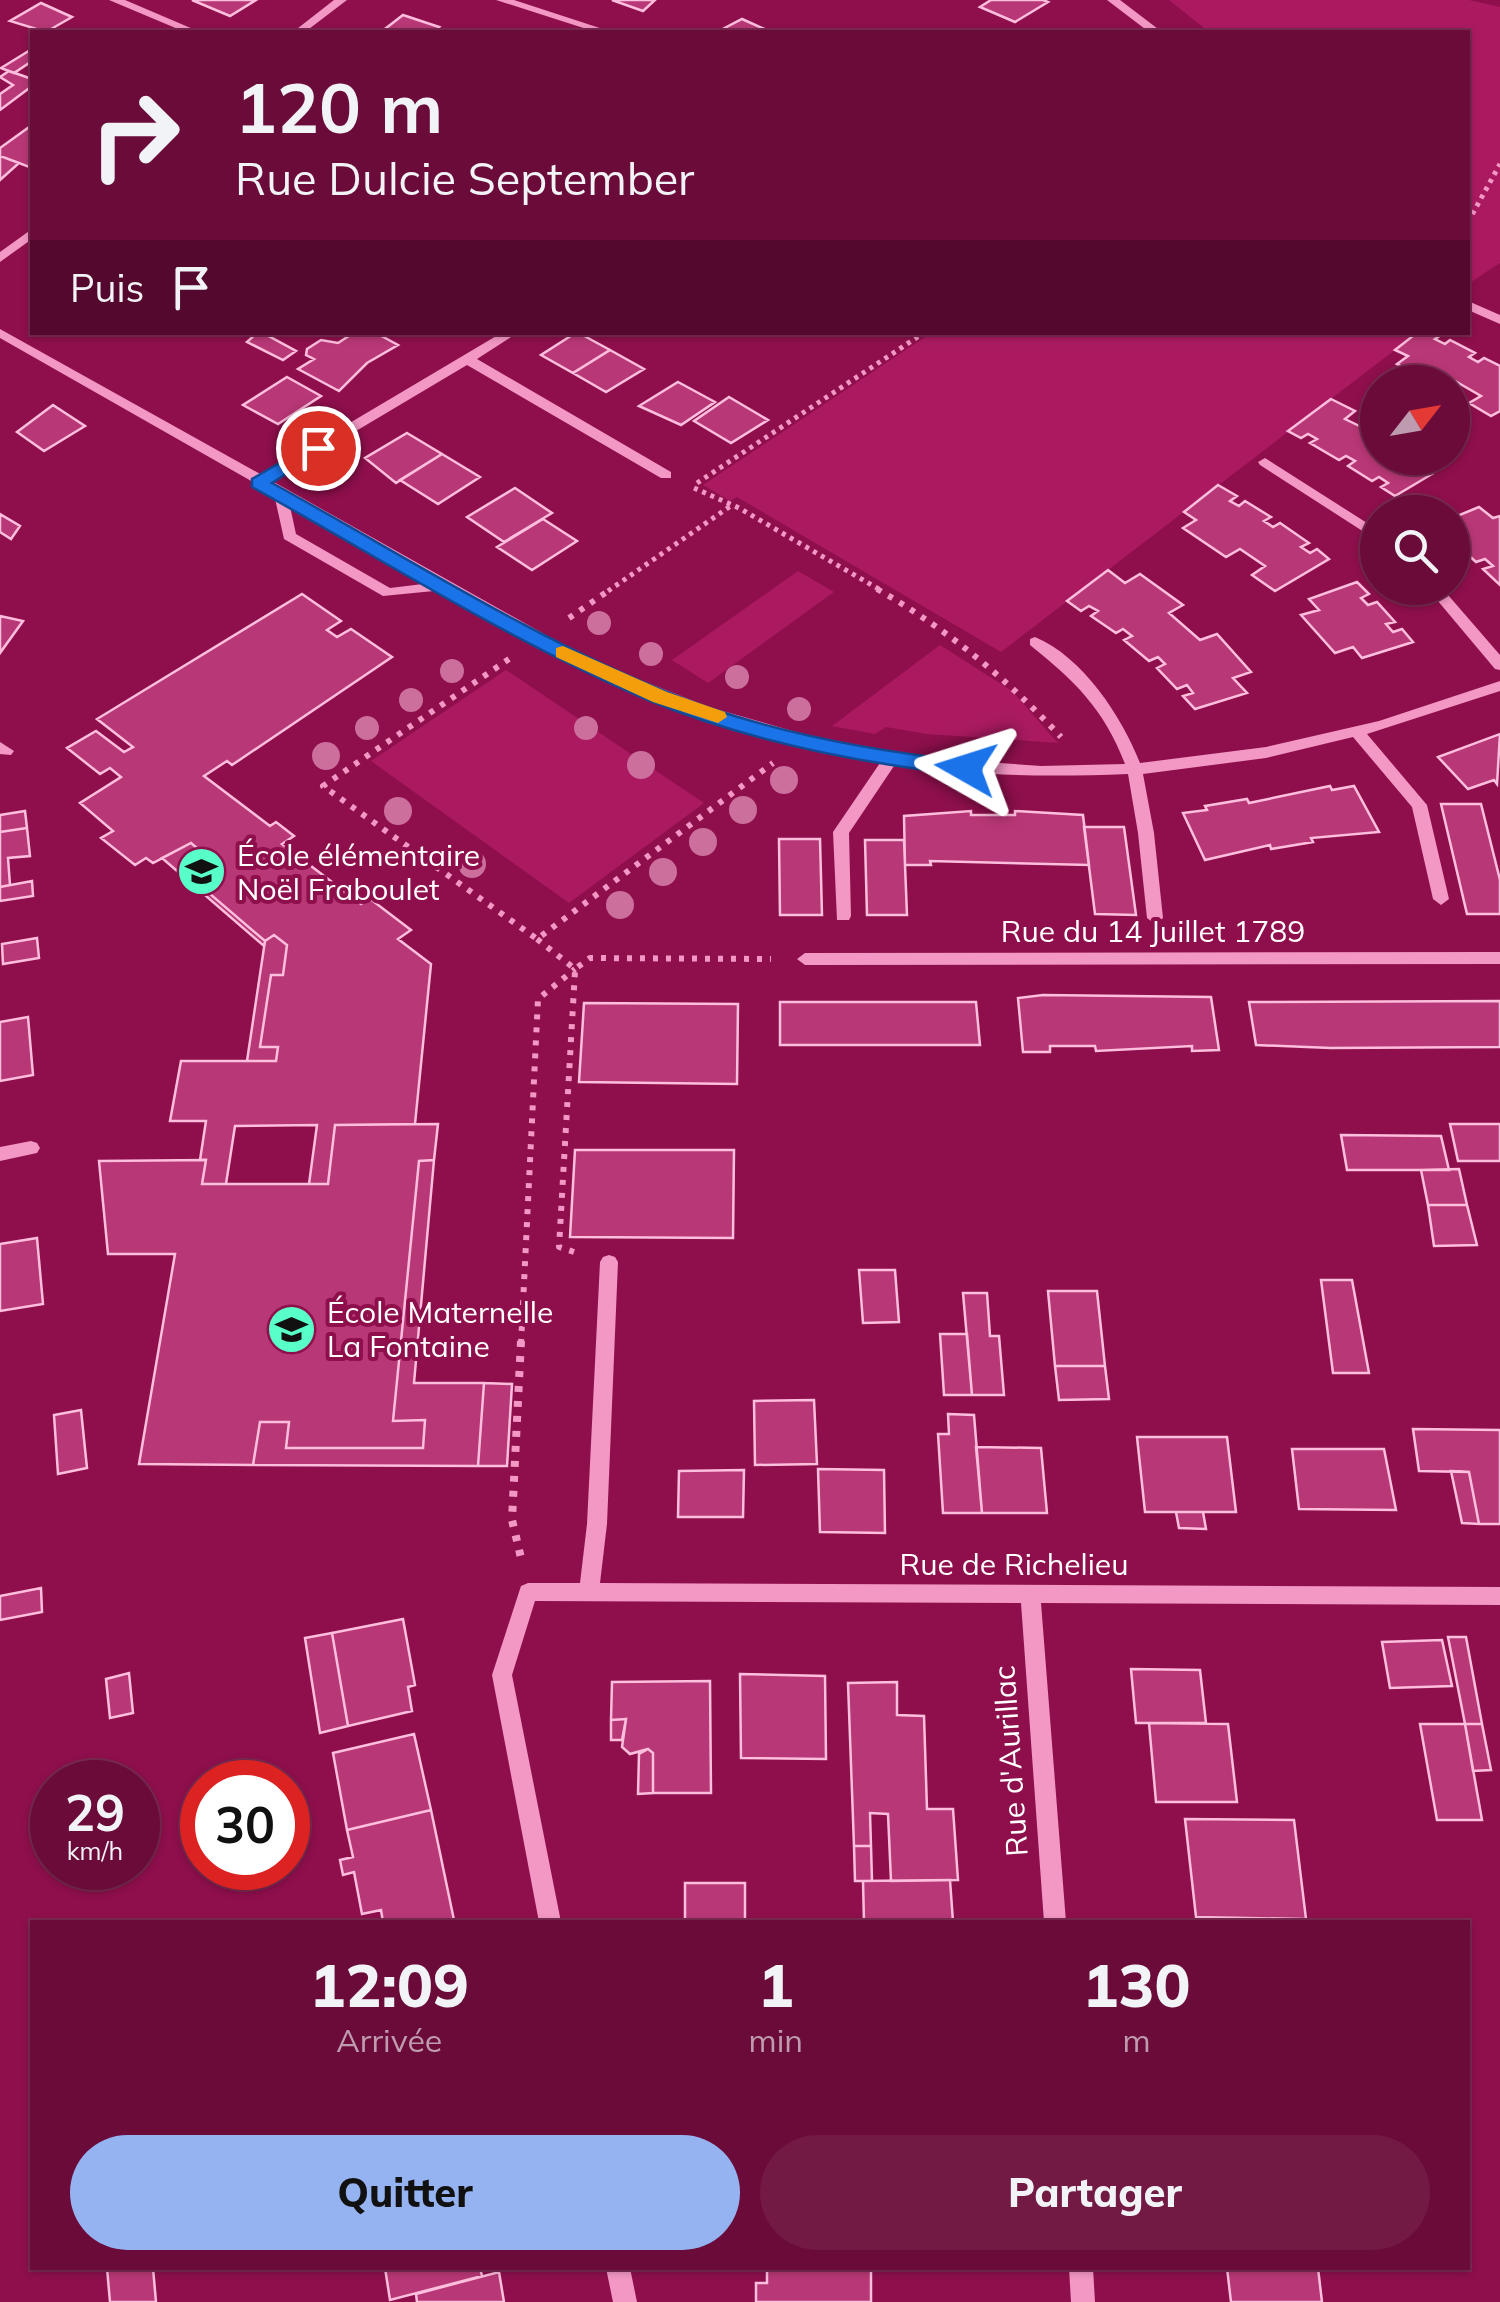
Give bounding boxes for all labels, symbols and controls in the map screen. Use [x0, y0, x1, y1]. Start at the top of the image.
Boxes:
text: 120 m [235, 63, 443, 151]
icon: right [70, 70, 200, 200]
text: Rue Dulcie September [235, 150, 694, 206]
icon: arrive [164, 260, 219, 315]
text: Puis [70, 264, 144, 312]
north arrow [1360, 365, 1470, 475]
map controls [1360, 365, 1470, 605]
pin [276, 406, 361, 491]
icon: arrive [291, 421, 346, 476]
button: search [1360, 495, 1470, 605]
position arrow [914, 716, 1018, 820]
place label: École élémentaire Noël Fraboulet [237, 836, 480, 908]
school or university icon: École élémentaire Noël Fraboulet [176, 846, 228, 898]
street label: Rue du 14 Juillet 1789 [1001, 912, 1305, 950]
place label: École Maternelle La Fontaine [327, 1293, 553, 1365]
school or university icon: École Maternelle La Fontaine [266, 1303, 318, 1355]
street label: Rue de Richelieu [900, 1545, 1128, 1583]
street label: Rue d'Aurillac [984, 1664, 1036, 1858]
speed limit sign: 30 [180, 1760, 310, 1890]
text: 29 [65, 1781, 125, 1844]
text: km/h [67, 1835, 123, 1866]
text: 12:09 [309, 1947, 469, 2022]
text: 1 [758, 1947, 794, 2022]
text: 130 [1082, 1947, 1190, 2022]
text: Arrivée [336, 2020, 442, 2060]
text: min [749, 2020, 803, 2060]
text: m [1122, 2020, 1151, 2060]
button: Quitter [70, 2135, 740, 2250]
button: Partager [760, 2135, 1430, 2250]

